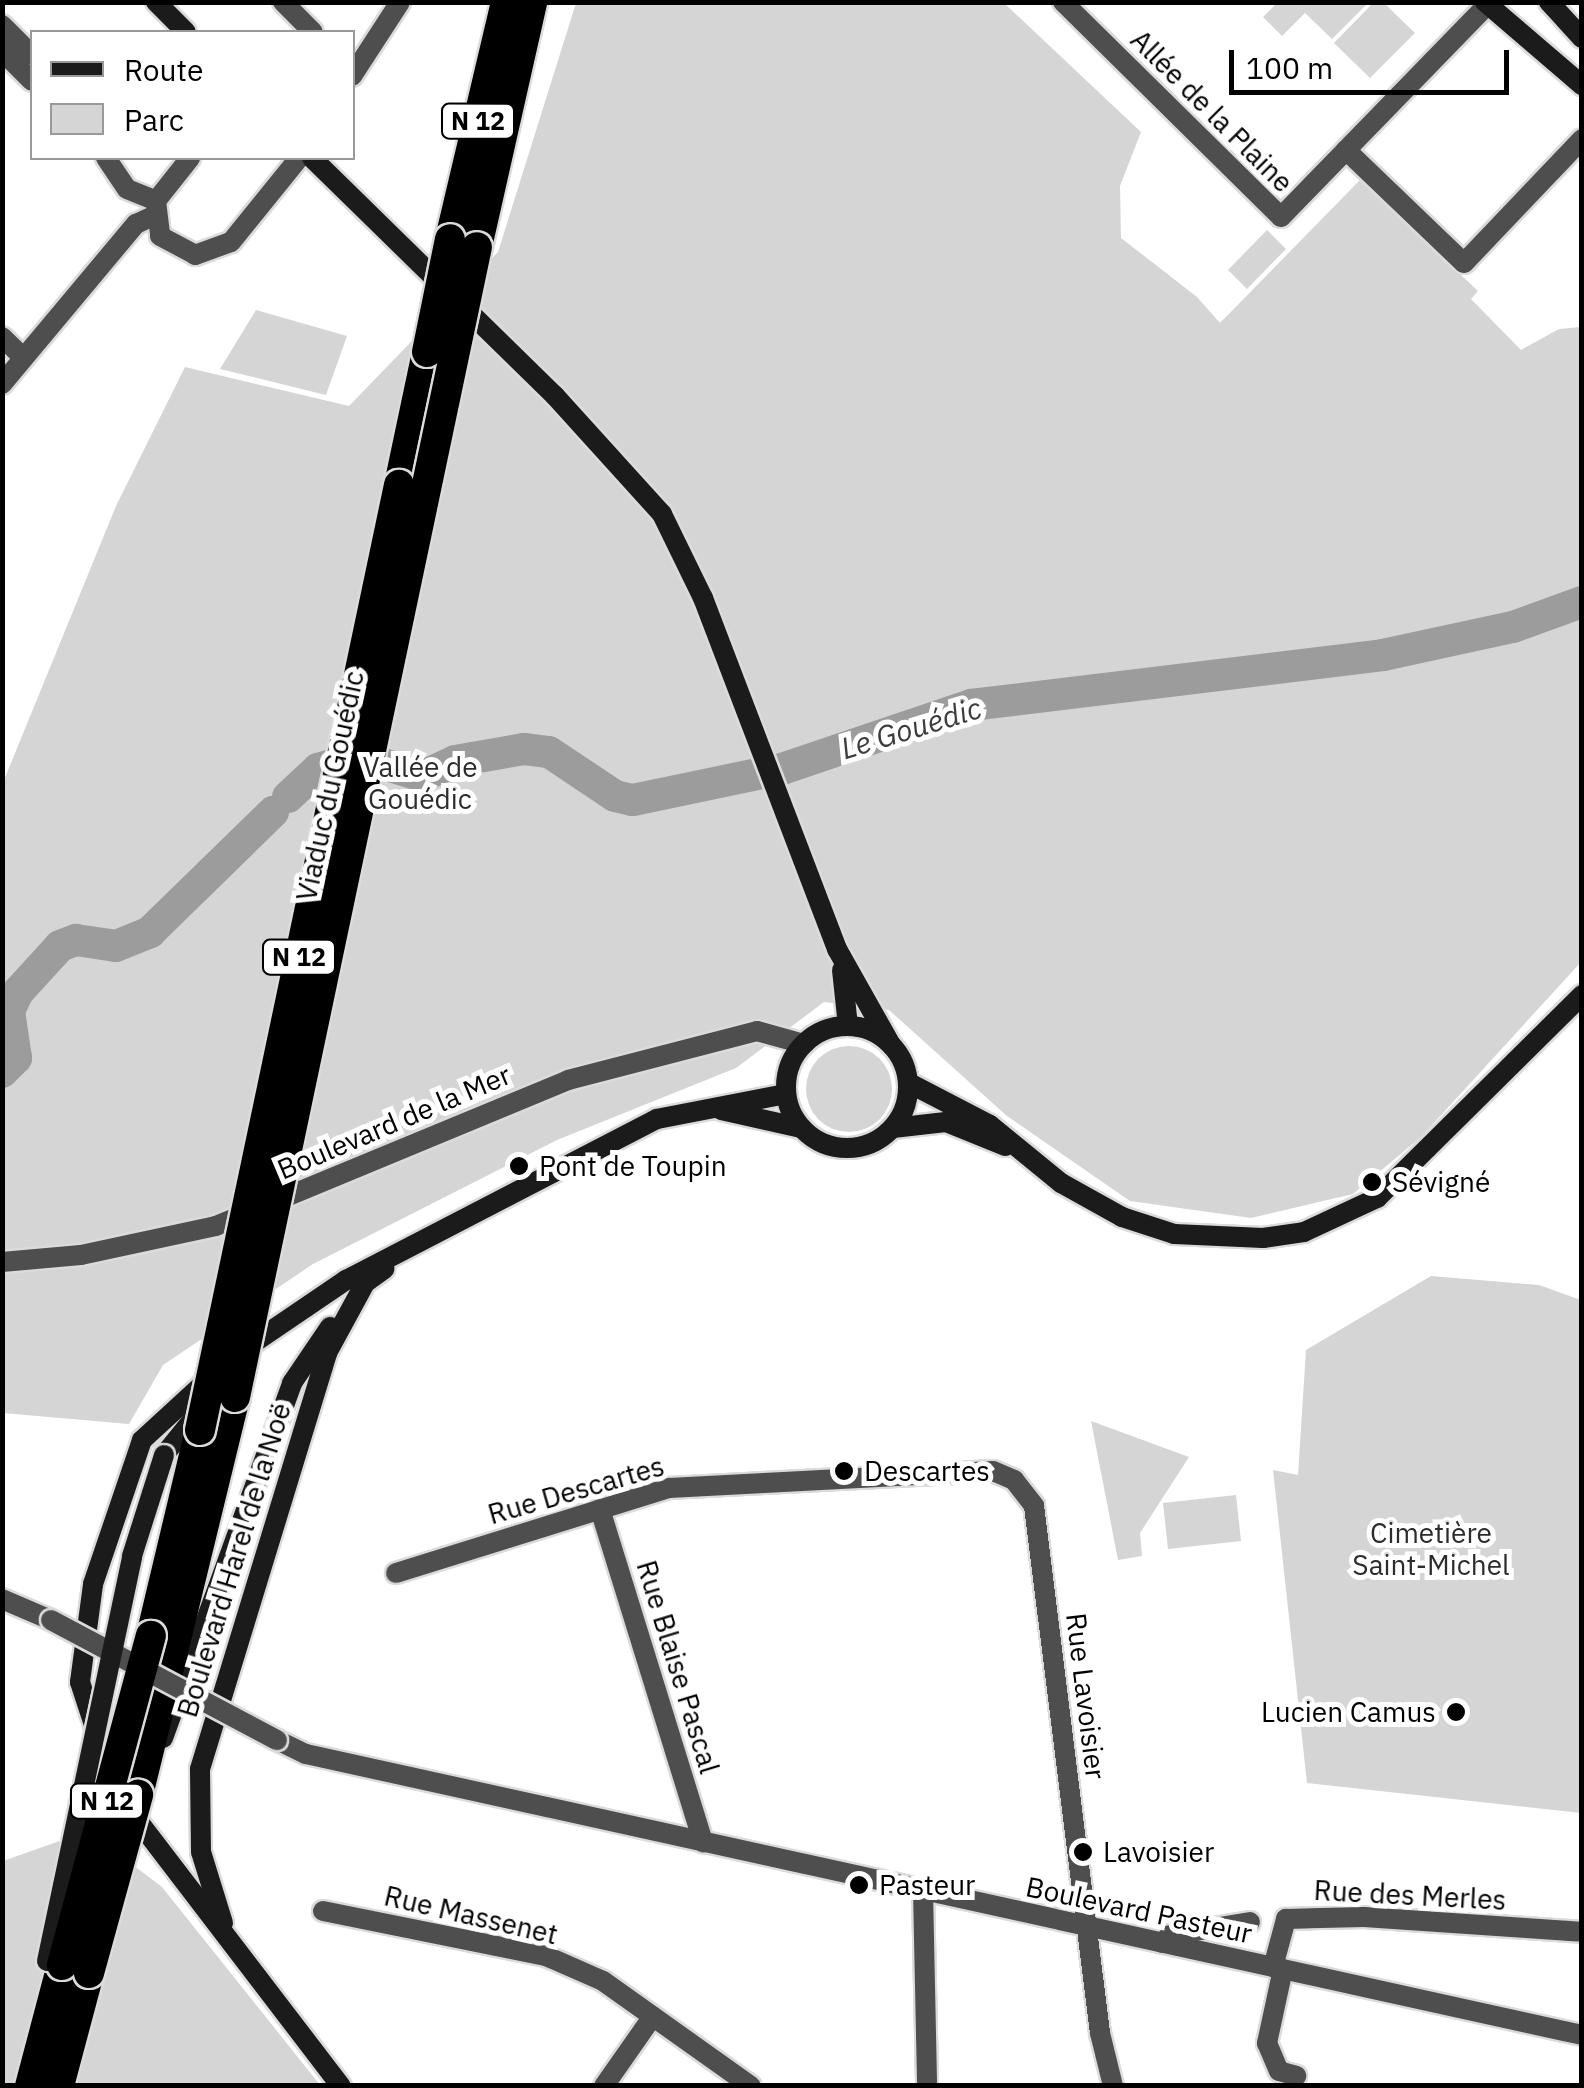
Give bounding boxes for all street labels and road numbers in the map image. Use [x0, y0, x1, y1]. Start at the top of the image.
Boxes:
street label: Allée de la Plaine [1124, 23, 1300, 199]
road number: N 12 [440, 101, 516, 141]
street label: Viaduc du Gouédic [289, 668, 371, 904]
road number: N 12 [262, 937, 336, 977]
street label: Boulevard de la Mer [272, 1058, 516, 1186]
street label: Boulevard Harel de la Noë [170, 1399, 298, 1721]
street label: Rue Descartes [484, 1449, 668, 1531]
street label: Rue Blaise Pascal [630, 1556, 726, 1778]
street label: Rue Lavoisier [1059, 1611, 1113, 1781]
road number: N 12 [70, 1781, 144, 1821]
street label: Boulevard Pasteur [1023, 1870, 1255, 1950]
street label: Rue des Merles [1313, 1873, 1507, 1917]
street label: Rue Massenet [381, 1879, 561, 1951]

